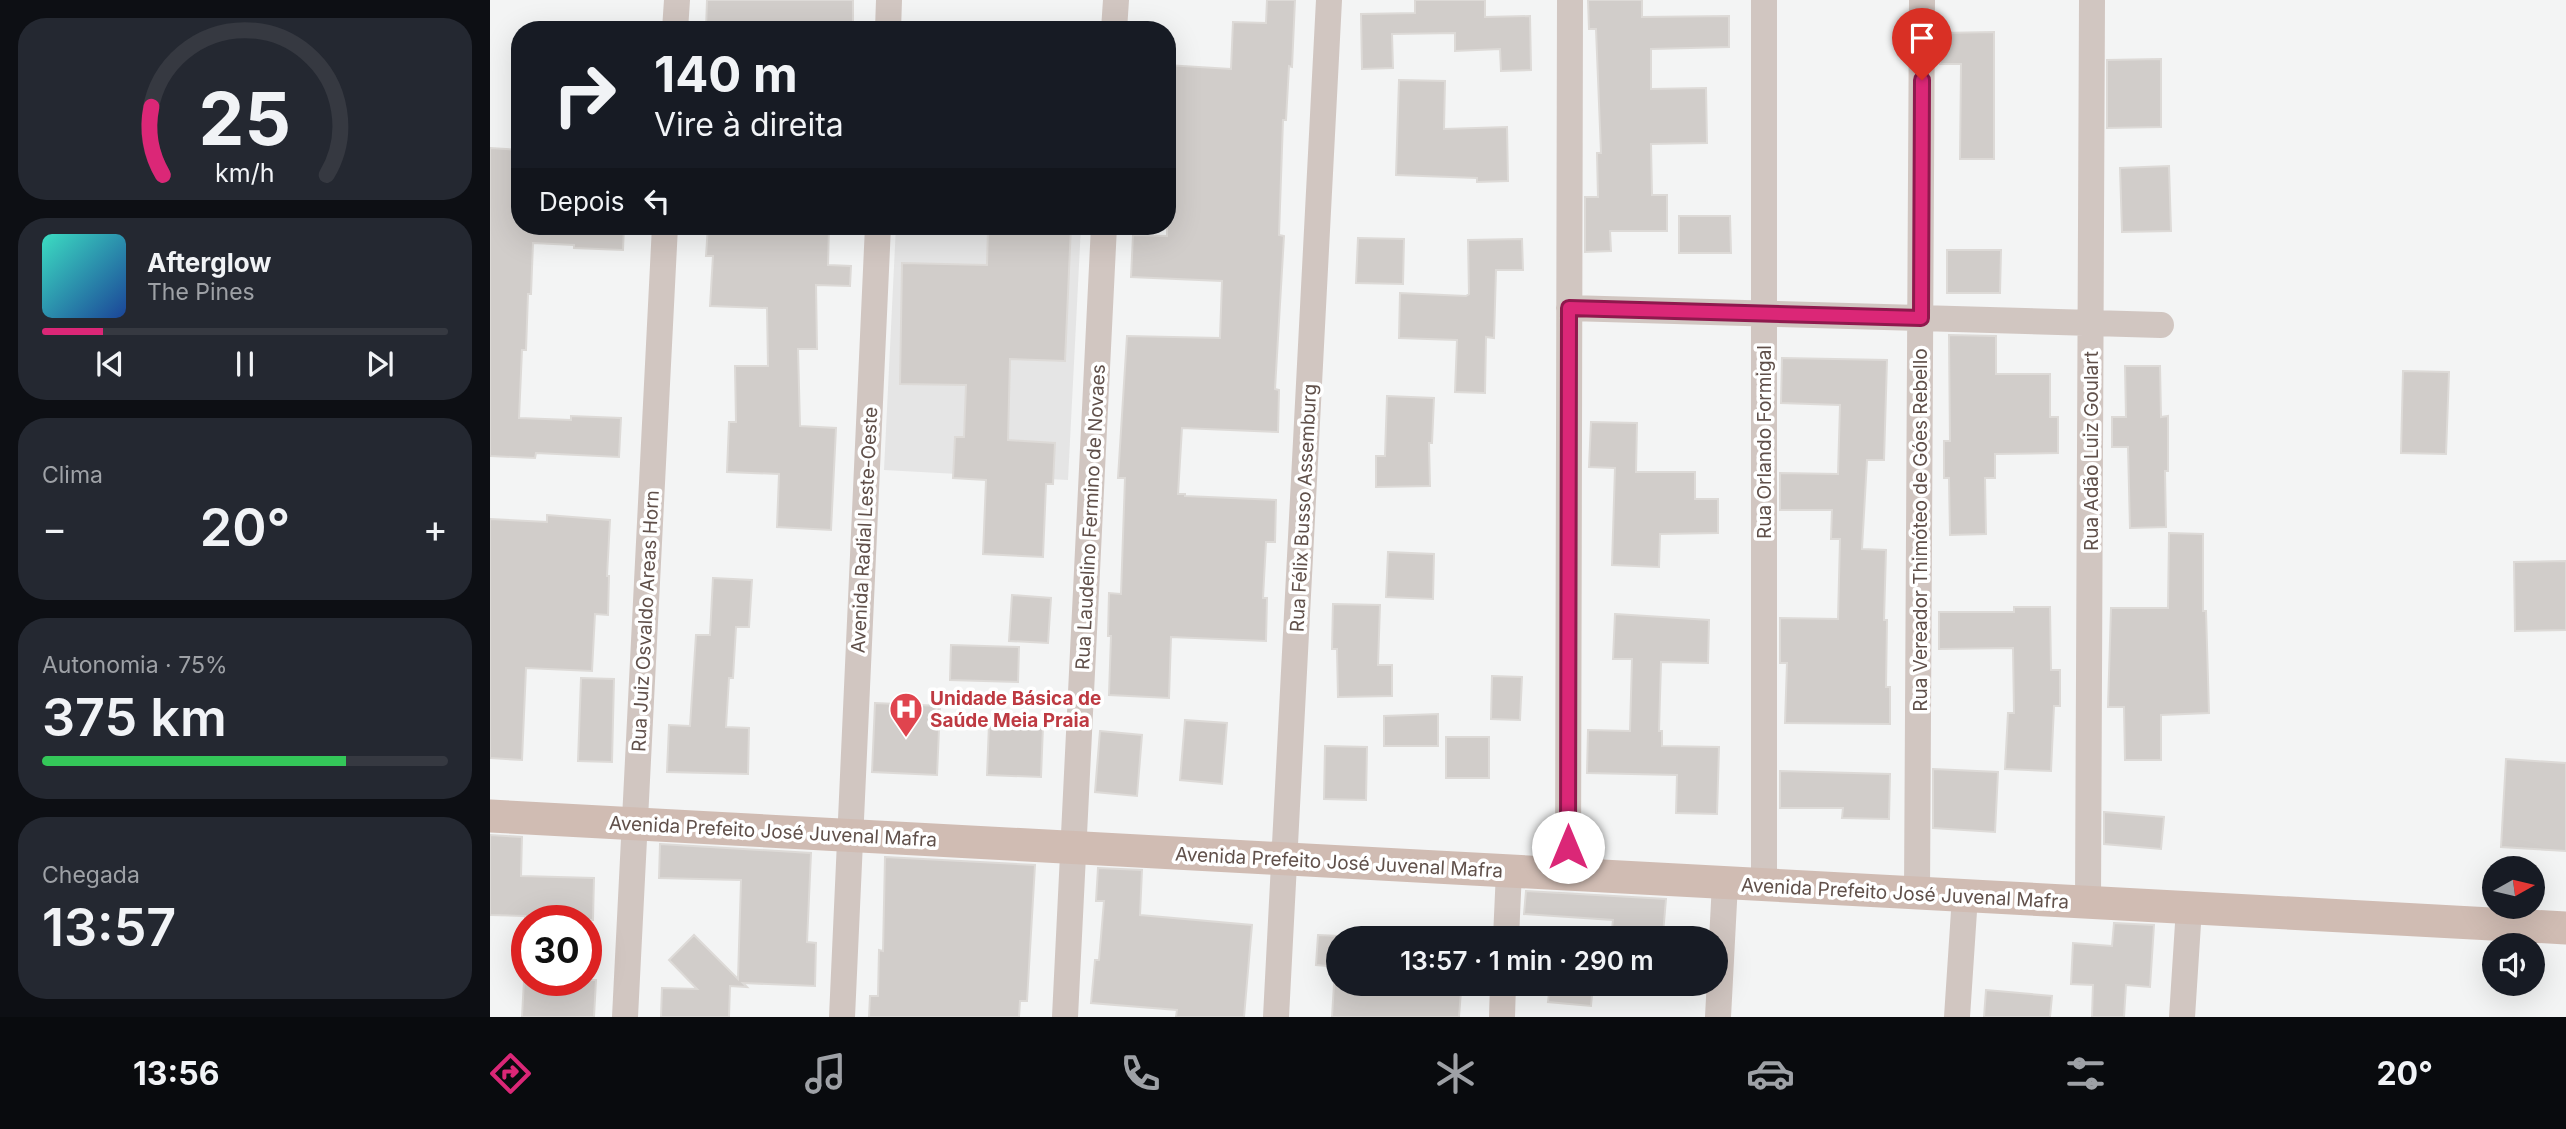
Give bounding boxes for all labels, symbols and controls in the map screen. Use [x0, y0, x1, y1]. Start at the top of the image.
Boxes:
pin [1892, 8, 1952, 80]
icon: arrive [1903, 19, 1941, 57]
text: 140 m [654, 45, 798, 104]
icon: right [539, 49, 630, 140]
text: 25 [199, 74, 291, 163]
text: Vire à direita [654, 105, 844, 144]
text: km/h [215, 158, 275, 188]
icon: left [638, 182, 676, 220]
text: Depois [539, 186, 624, 217]
text: Afterglow [147, 247, 271, 278]
text: The Pines [147, 278, 255, 306]
icon: previous [91, 345, 129, 383]
icon: pause [226, 345, 264, 383]
icon: next [361, 345, 399, 383]
street label: Rua Orlando Formigal [1753, 345, 1776, 539]
street label: Rua Vereador Thimóteo de Góes Rebello [1909, 348, 1932, 712]
street label: Rua Adão Luiz Goulart [2080, 351, 2103, 551]
street label: Rua Laudelino Fermino de Novaes [1071, 364, 1110, 670]
street label: Rua Félix Busso Assemburg [1286, 383, 1321, 633]
street label: Avenida Radial Leste-Oeste [847, 406, 882, 654]
text: Clima [42, 461, 103, 489]
street label: Rua Juiz Osvaldo Areas Horn [627, 489, 664, 753]
text: 20° [200, 496, 290, 559]
text: − [42, 505, 67, 551]
text: + [423, 505, 448, 551]
text: Autonomia · 75% [42, 651, 228, 679]
text: 375 km [42, 686, 227, 749]
place label: Unidade Básica de Saúde Meia Praia [930, 687, 1101, 732]
hospital icon: Unidade Básica de Saúde Meia Praia [887, 690, 925, 739]
position arrow [1531, 810, 1605, 884]
street label: Avenida Prefeito José Juvenal Mafra [608, 811, 938, 852]
street label: Avenida Prefeito José Juvenal Mafra [1174, 842, 1504, 883]
north arrow [2482, 856, 2544, 919]
map controls [2482, 856, 2545, 996]
text: Chegada [42, 861, 140, 889]
street label: Avenida Prefeito José Juvenal Mafra [1740, 873, 2070, 914]
text: 13:57 [42, 896, 176, 959]
speed limit sign: 30 [511, 905, 602, 996]
button: sound [2482, 933, 2545, 996]
text: 13:57 · 1 min · 290 m [1400, 945, 1654, 976]
icon: directions [486, 1049, 535, 1098]
icon: music [801, 1049, 850, 1098]
icon: phone [1116, 1049, 1165, 1098]
icon: climate [1431, 1049, 1480, 1098]
icon: car [1746, 1049, 1795, 1098]
icon: filters [2061, 1049, 2110, 1098]
text: 13:56 [133, 1054, 219, 1093]
text: 20° [2376, 1054, 2433, 1093]

